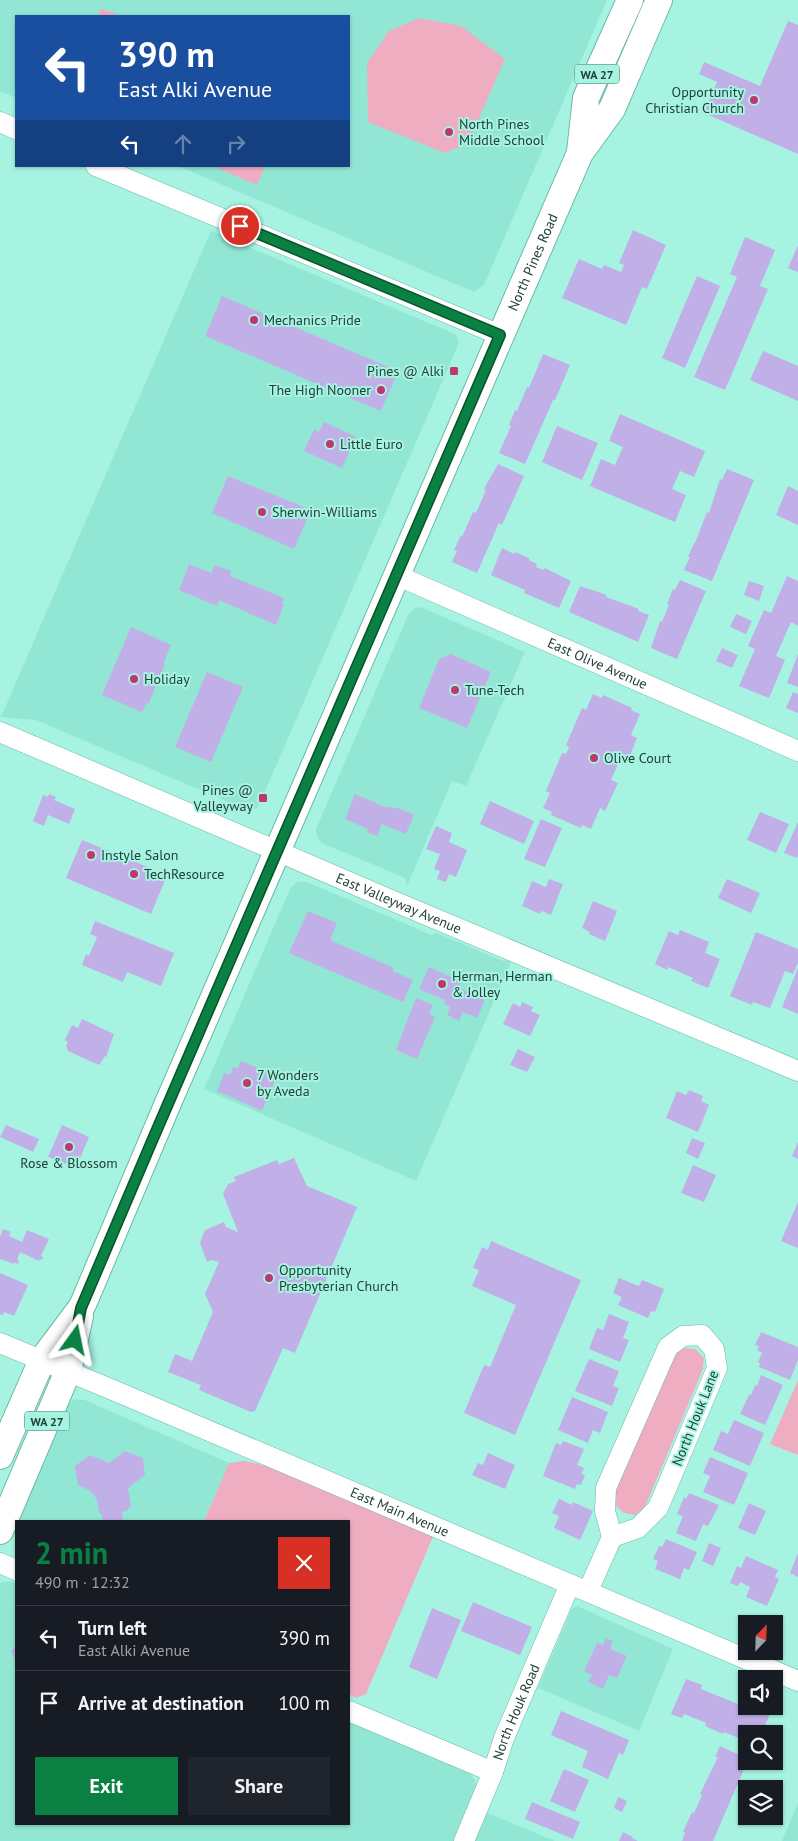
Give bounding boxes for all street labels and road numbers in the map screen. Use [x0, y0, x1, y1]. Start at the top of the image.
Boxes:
road number: WA 27 [574, 64, 620, 84]
street label: North Pines Road [504, 211, 562, 313]
street label: East Olive Avenue [545, 634, 650, 693]
street label: East Valleyway Avenue [333, 869, 464, 938]
street label: North Houk Lane [668, 1368, 722, 1468]
road number: WA 27 [24, 1412, 70, 1430]
street label: East Main Avenue [348, 1483, 452, 1541]
street label: North Houk Road [488, 1661, 544, 1763]

